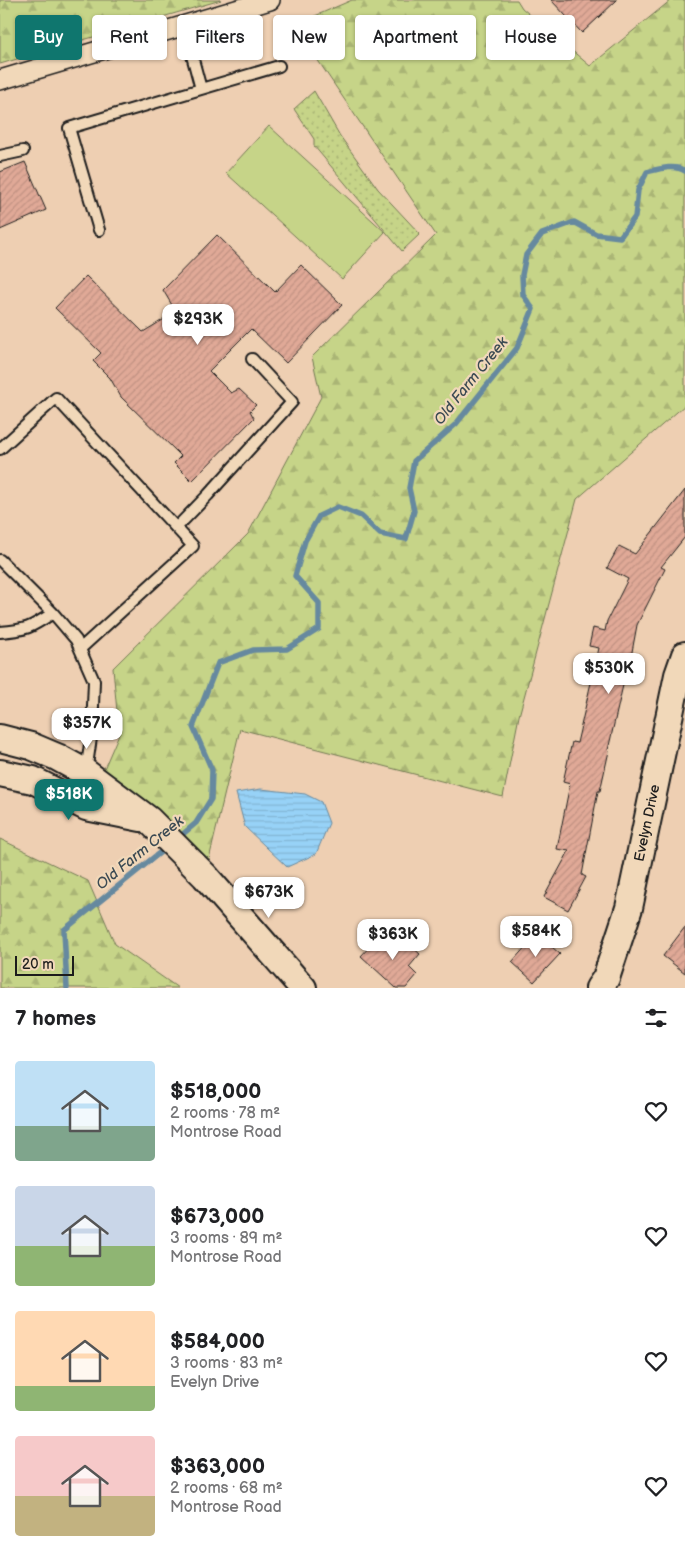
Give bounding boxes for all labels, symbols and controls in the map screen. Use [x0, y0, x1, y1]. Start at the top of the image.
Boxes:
chip: Buy [15, 15, 82, 60]
chip: Rent [92, 15, 167, 60]
chip: Filters [177, 15, 263, 60]
chip: New [273, 15, 345, 60]
chip: Apartment [355, 15, 476, 60]
chip: House [486, 15, 575, 60]
pin: $293K [163, 304, 233, 346]
text: $293K [173, 310, 223, 329]
water label: Old Farm Creek [430, 333, 513, 429]
pin: $530K [574, 652, 644, 695]
text: $530K [584, 659, 634, 678]
pin: $357K [52, 708, 122, 750]
text: $357K [63, 714, 111, 733]
pin: $518K [34, 778, 104, 821]
street label: Evelyn Drive [631, 783, 663, 863]
text: $518K [45, 785, 93, 804]
water label: Old Farm Creek [92, 811, 188, 894]
pin: $673K [234, 876, 304, 919]
text: $673K [244, 883, 294, 902]
pin: $584K [501, 916, 571, 958]
pin: $363K [358, 918, 428, 961]
text: $584K [511, 922, 561, 941]
text: $363K [368, 925, 418, 944]
scale bar [15, 953, 74, 976]
text: 20 m [22, 956, 54, 973]
icon: filters [642, 1004, 670, 1032]
text: 7 homes [15, 1006, 96, 1031]
text: $518,000 [170, 1079, 261, 1104]
icon: home [55, 1081, 115, 1141]
icon: heart [642, 1097, 670, 1125]
text: 2 rooms · 78 m² [170, 1104, 280, 1123]
text: Montrose Road [170, 1123, 282, 1142]
text: $673,000 [170, 1204, 264, 1229]
icon: home [55, 1206, 115, 1266]
icon: heart [642, 1222, 670, 1250]
text: 3 rooms · 89 m² [170, 1229, 282, 1248]
text: Montrose Road [170, 1248, 282, 1267]
text: $584,000 [170, 1329, 265, 1354]
icon: home [55, 1331, 115, 1391]
icon: heart [642, 1347, 670, 1375]
text: 3 rooms · 83 m² [170, 1354, 283, 1373]
text: Evelyn Drive [170, 1373, 259, 1392]
text: $363,000 [170, 1454, 265, 1479]
icon: home [55, 1456, 115, 1516]
icon: heart [642, 1472, 670, 1500]
text: 2 rooms · 68 m² [170, 1479, 283, 1498]
text: Montrose Road [170, 1498, 282, 1517]

